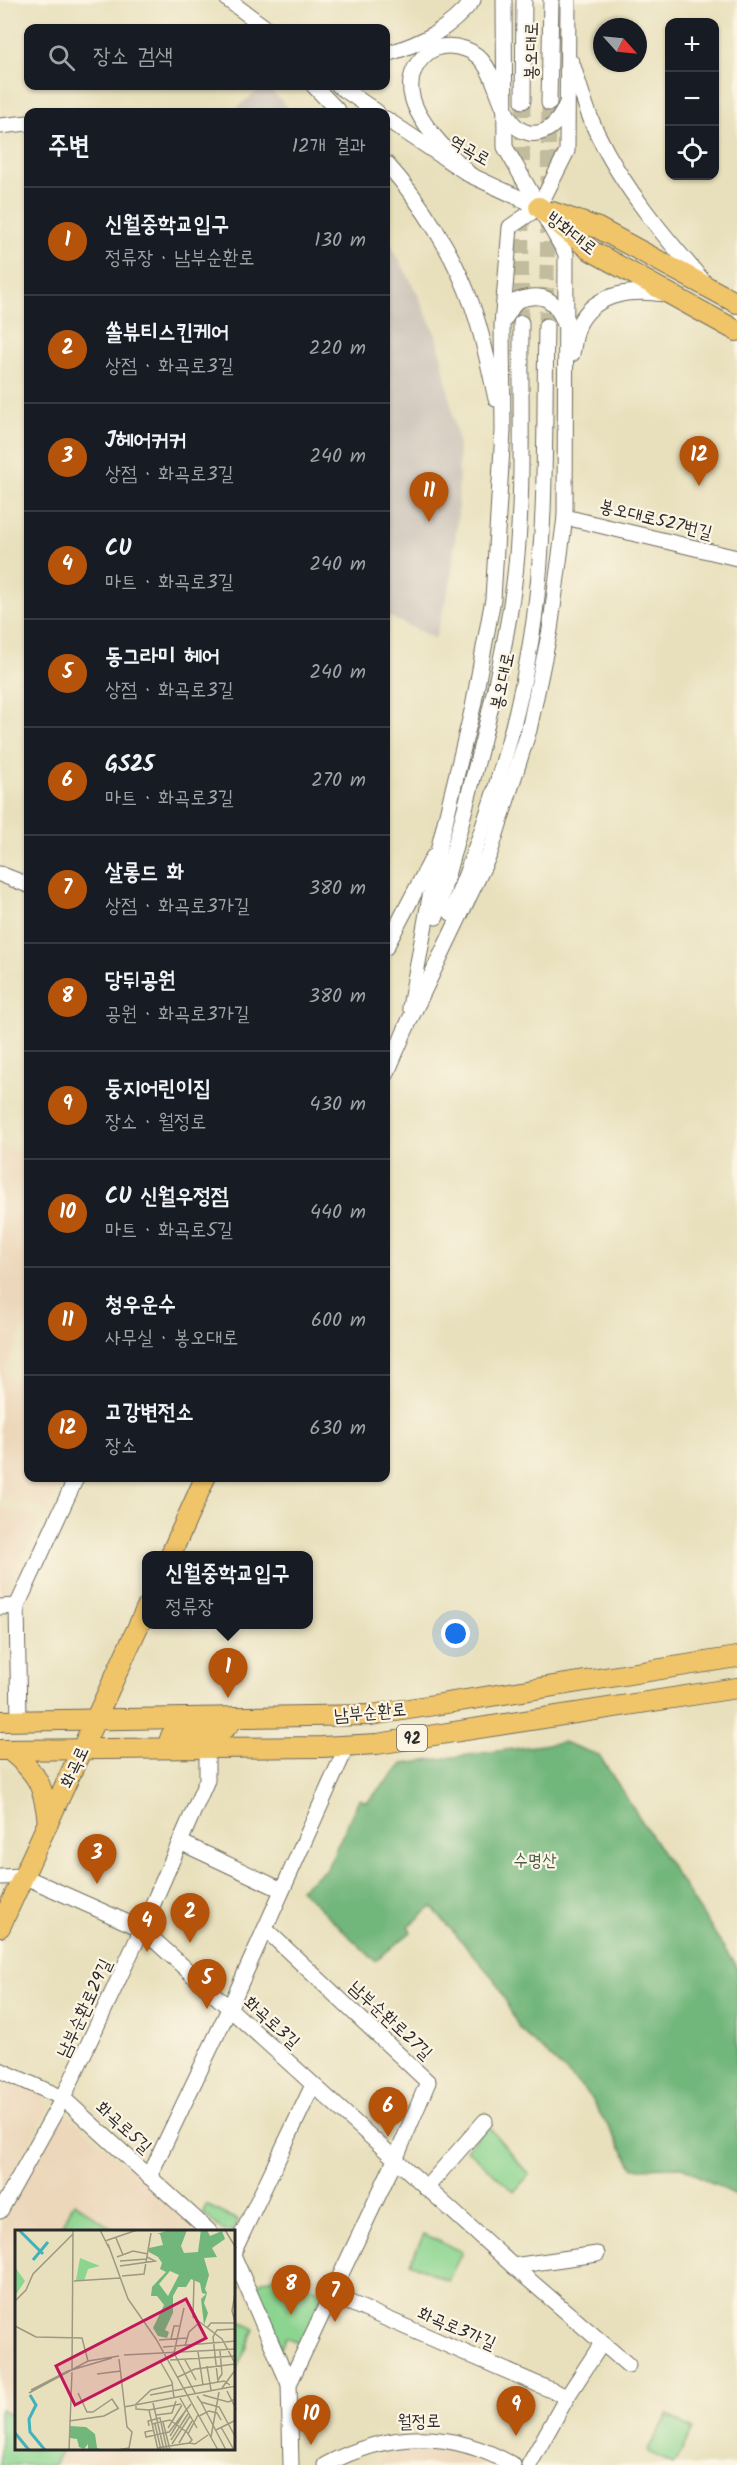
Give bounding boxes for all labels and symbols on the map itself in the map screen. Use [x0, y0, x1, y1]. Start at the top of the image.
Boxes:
north arrow [593, 18, 647, 72]
street label: 봉오대로 [517, 22, 548, 80]
street label: 역곡로 [443, 128, 495, 175]
street label: 방화대로 [539, 205, 603, 263]
pin: 12 [680, 436, 718, 486]
pin: 11 [410, 472, 448, 522]
street label: 봉오대로527번길 [596, 492, 716, 549]
street label: 봉오대로 [483, 650, 524, 713]
your location [441, 1619, 470, 1648]
pin: 1 [208, 1648, 248, 1698]
street label: 남부순환로 [333, 1696, 407, 1731]
road number: 92 [397, 1725, 427, 1751]
street label: 화곡로 [53, 1742, 98, 1793]
pin: 3 [78, 1834, 116, 1884]
park label: 수명산 [513, 1847, 557, 1876]
pin: 2 [170, 1894, 210, 1943]
pin: 4 [128, 1902, 166, 1952]
street label: 남부순환로29길 [50, 1954, 121, 2063]
pin: 5 [188, 1960, 226, 2009]
street label: 남부순환로27길 [341, 1974, 439, 2068]
street label: 화곡로3길 [236, 1990, 306, 2057]
pin: 6 [368, 2088, 408, 2137]
street label: 화곡로5길 [88, 2095, 158, 2162]
inset map [15, 2230, 236, 2450]
pin: 8 [272, 2266, 310, 2315]
pin: 7 [316, 2272, 354, 2322]
street label: 화곡로3가길 [413, 2300, 501, 2359]
pin: 9 [496, 2386, 536, 2436]
pin: 10 [292, 2396, 330, 2445]
street label: 월정로 [397, 2408, 441, 2437]

